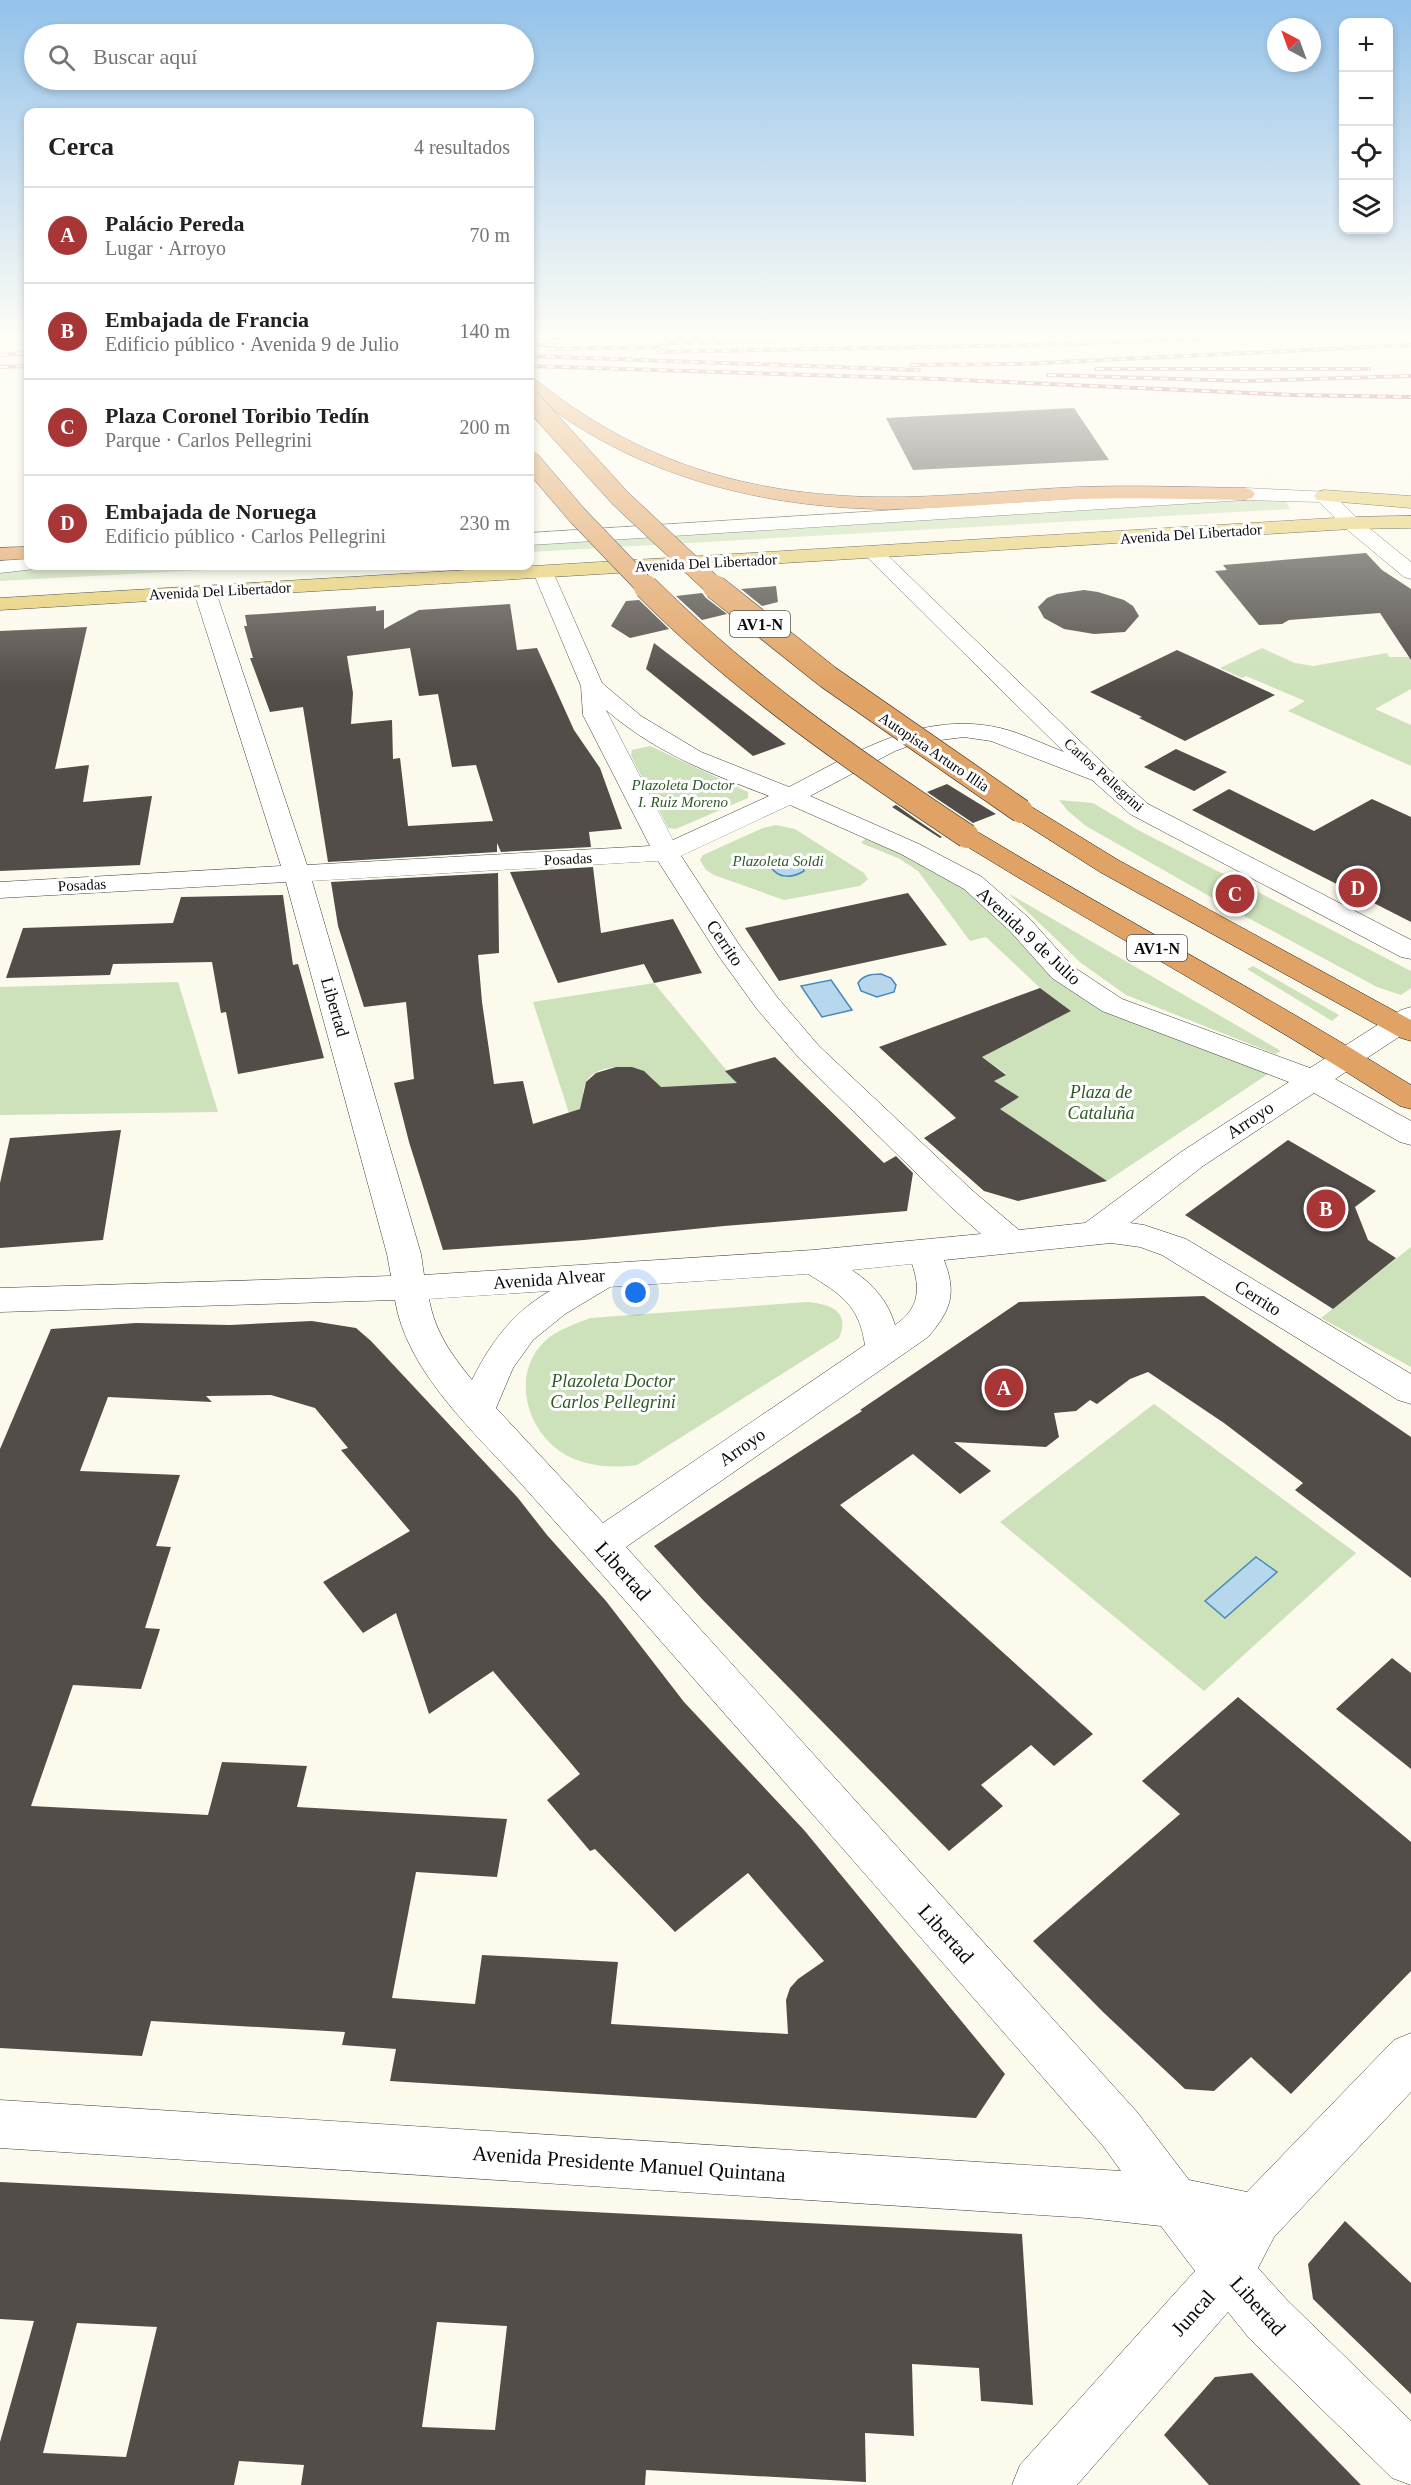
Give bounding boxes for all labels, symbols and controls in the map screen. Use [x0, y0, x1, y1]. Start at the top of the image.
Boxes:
north arrow [1267, 18, 1321, 72]
map controls [1339, 18, 1393, 234]
button: + [1339, 18, 1393, 72]
search box [24, 24, 534, 90]
icon: search [45, 41, 78, 74]
text: Buscar aquí [93, 44, 197, 69]
button: − [1339, 72, 1393, 126]
button: locate [1339, 126, 1393, 180]
text: Cerca [48, 132, 114, 161]
text: 4 resultados [414, 136, 510, 158]
button: layers [1339, 180, 1393, 234]
text: Palácio Pereda [105, 211, 245, 236]
text: A [60, 224, 75, 246]
text: 70 m [469, 224, 510, 246]
text: Lugar · Arroyo [105, 237, 226, 259]
text: Embajada de Francia [105, 307, 309, 332]
text: B [61, 320, 74, 342]
text: 140 m [459, 320, 510, 342]
text: Edificio público · Avenida 9 de Julio [105, 333, 399, 355]
text: Plaza Coronel Toribio Tedín [105, 403, 369, 428]
text: C [60, 416, 75, 438]
text: 200 m [459, 416, 510, 438]
text: Parque · Carlos Pellegrini [105, 429, 312, 451]
text: Embajada de Noruega [105, 499, 316, 524]
text: D [60, 512, 75, 534]
text: 230 m [459, 512, 510, 534]
street label: Avenida Del Libertador [1120, 521, 1262, 547]
text: Edificio público · Carlos Pellegrini [105, 525, 386, 547]
street label: Avenida Del Libertador [635, 551, 777, 575]
street label: Avenida Del Libertador [149, 579, 291, 603]
road number: AV1-N [730, 611, 790, 637]
street label: Autopista Arturo Illia [876, 709, 992, 795]
street label: Carlos Pellegrini [1061, 735, 1147, 815]
park label: Plazoleta Doctor I. Ruiz Moreno [631, 777, 735, 810]
street label: Posadas [543, 850, 593, 868]
park label: Plazoleta Soldi [731, 853, 824, 869]
pin: D [1338, 866, 1378, 910]
pin: C [1216, 872, 1254, 916]
street label: Posadas [57, 876, 107, 894]
street label: Avenida 9 de Julio [973, 883, 1085, 989]
street label: Cerrito [702, 916, 748, 970]
road number: AV1-N [1127, 935, 1187, 961]
street label: Libertad [317, 975, 353, 1039]
park label: Plaza de Cataluña [1067, 1082, 1135, 1123]
street label: Arroyo [1223, 1097, 1277, 1143]
pin: B [1306, 1186, 1346, 1232]
street label: Avenida Alvear [492, 1265, 606, 1293]
street label: Cerrito [1231, 1276, 1285, 1320]
your location [621, 1278, 650, 1307]
pin: A [984, 1366, 1024, 1410]
park label: Plazoleta Doctor Carlos Pellegrini [550, 1371, 676, 1412]
street label: Arroyo [715, 1424, 769, 1470]
street label: Libertad [590, 1537, 656, 1606]
street label: Libertad [913, 1900, 979, 1969]
street label: Avenida Presidente Manuel Quintana [472, 2141, 787, 2187]
street label: Libertad [1225, 2272, 1291, 2341]
street label: Juncal [1166, 2285, 1220, 2341]

